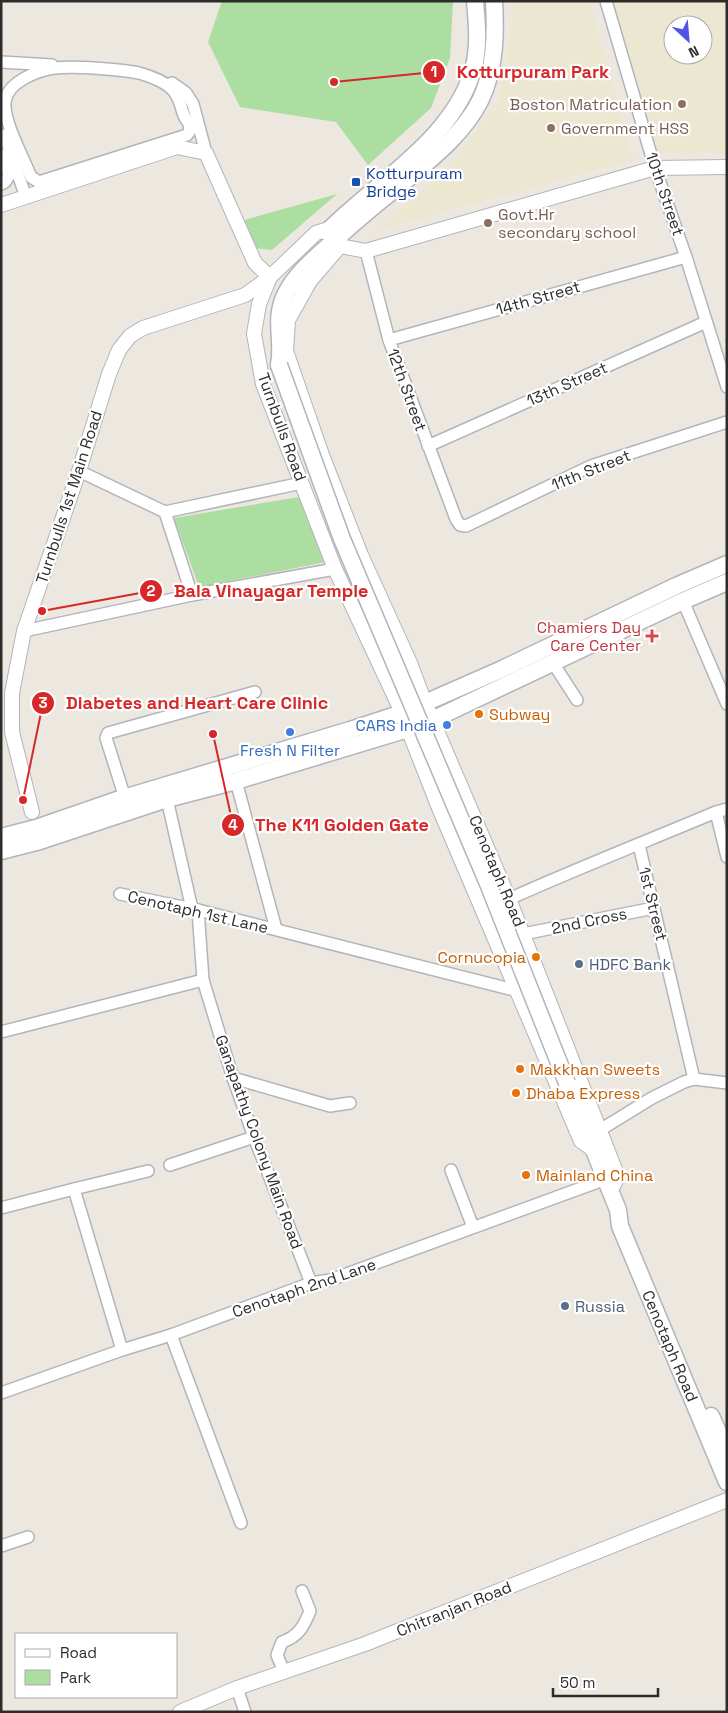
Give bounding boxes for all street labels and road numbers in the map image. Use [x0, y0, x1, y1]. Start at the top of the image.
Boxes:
street label: 10th Street [641, 149, 689, 239]
street label: 14th Street [493, 276, 583, 320]
street label: 12th Street [382, 346, 432, 434]
street label: 13th Street [523, 357, 611, 411]
street label: Turnbulls Road [253, 370, 311, 484]
street label: Turnbulls 1st Main Road [31, 408, 107, 586]
street label: 11th Street [548, 445, 634, 495]
street label: Cenotaph Road [464, 812, 530, 930]
street label: 1st Street [634, 865, 672, 943]
street label: Cenotaph 1st Lane [126, 886, 270, 938]
street label: 2nd Cross [549, 903, 629, 939]
street label: Ganapathy Colony Main Road [210, 1032, 308, 1252]
street label: Cenotaph 2nd Lane [229, 1253, 379, 1323]
street label: Cenotaph Road [637, 1287, 703, 1405]
street label: Chitranjan Road [393, 1576, 515, 1642]

